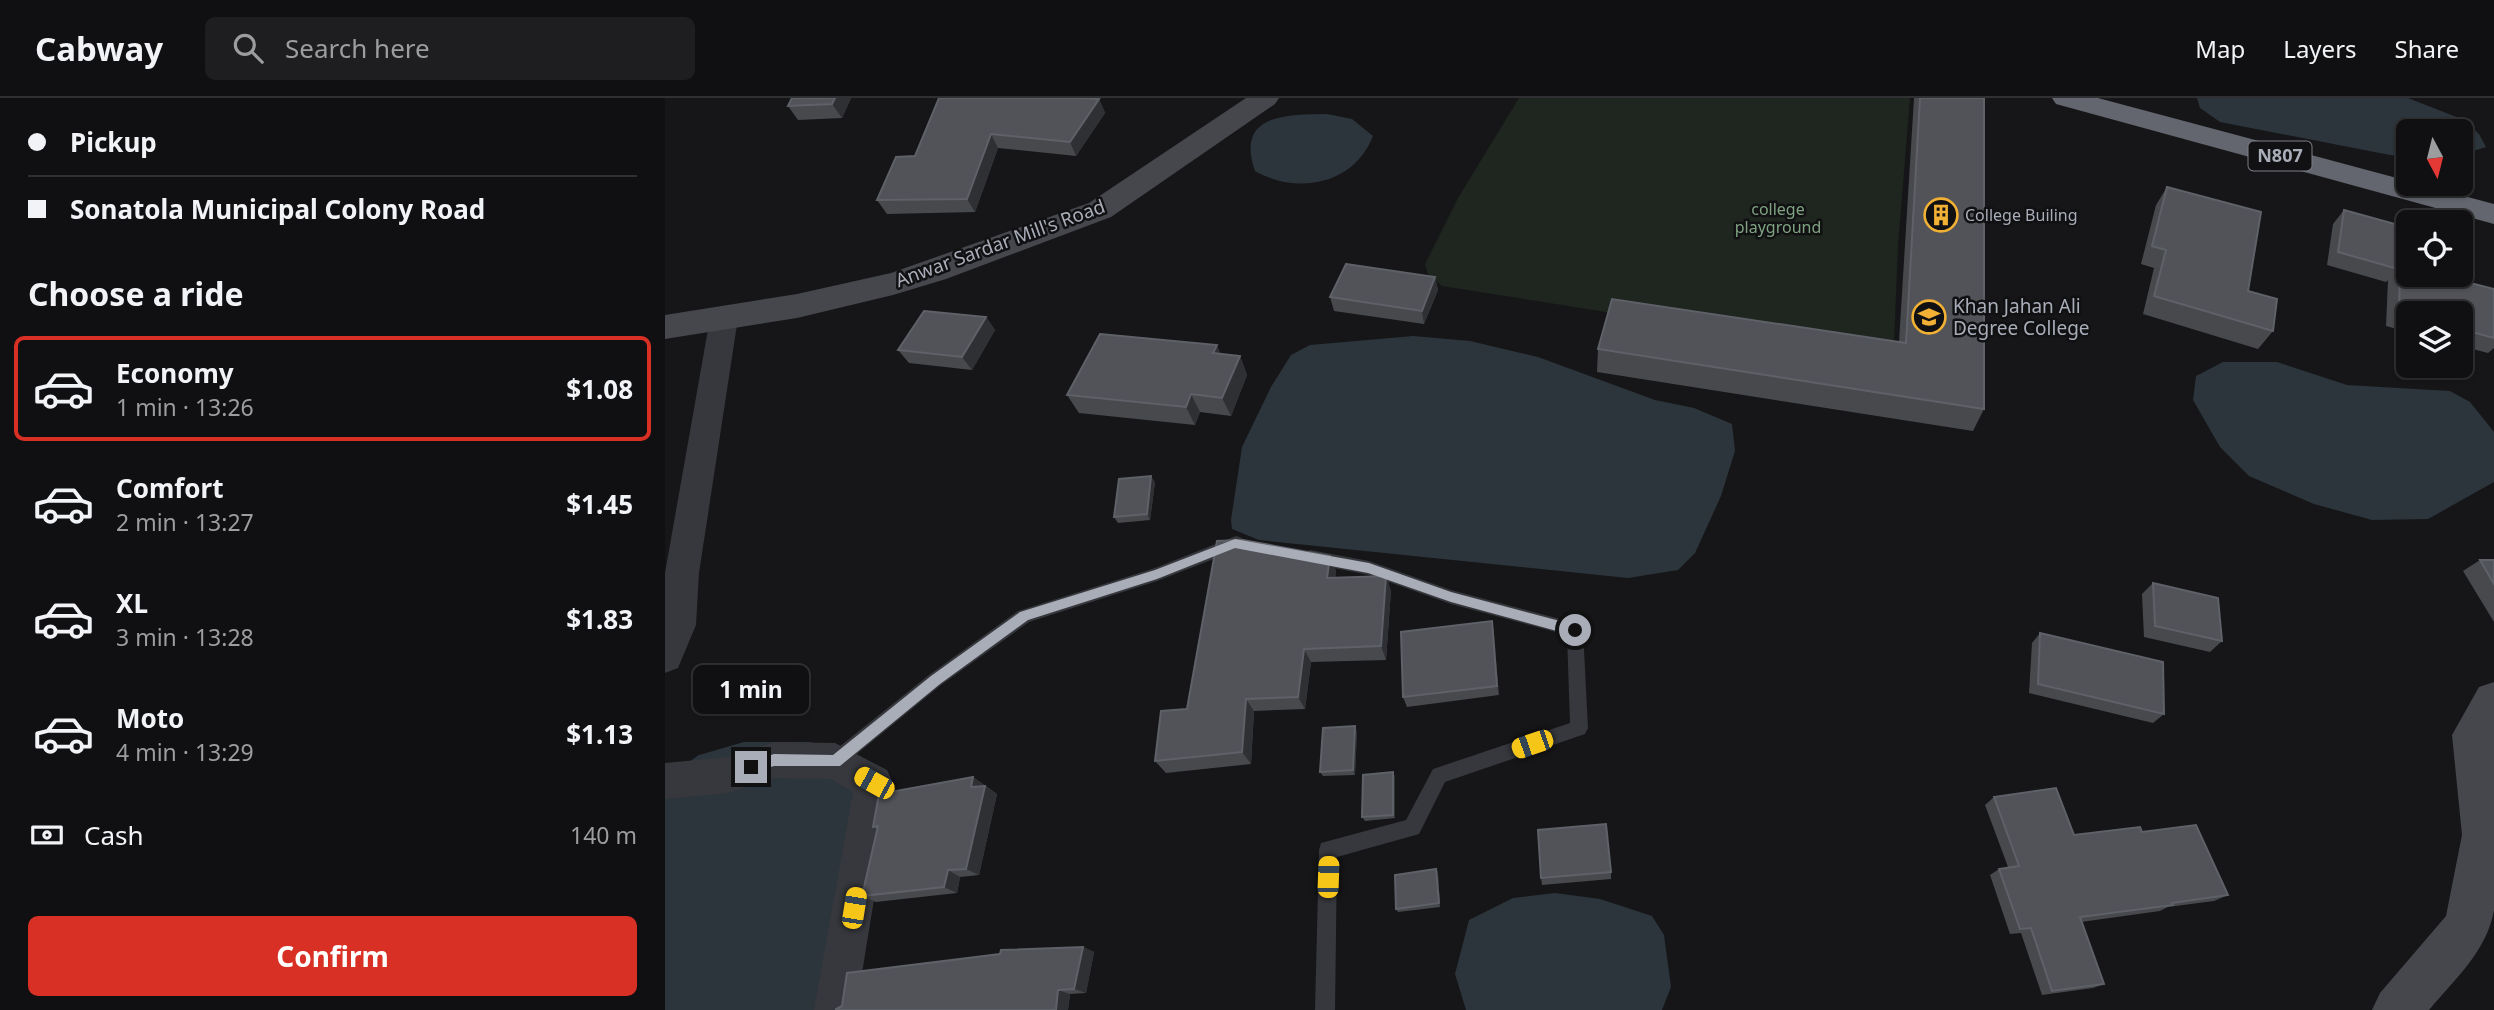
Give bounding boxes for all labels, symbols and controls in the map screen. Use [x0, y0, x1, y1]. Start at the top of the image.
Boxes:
search box [205, 17, 695, 80]
text: Cabway [35, 26, 163, 71]
icon: search [229, 29, 267, 67]
text: Search here [285, 30, 430, 66]
text: Map [2195, 32, 2245, 65]
text: Layers [2283, 32, 2357, 65]
text: Share [2395, 32, 2459, 65]
north arrow [2396, 119, 2473, 196]
map controls [2396, 119, 2473, 378]
text: Pickup [70, 124, 157, 160]
road number: N807 [2249, 142, 2311, 170]
text: Sonatola Municipal Colony Road [70, 191, 485, 227]
street label: Anwar Sardar Mill's Road [892, 193, 1108, 293]
building icon: College Builing [1922, 196, 1960, 234]
park label: college playground [1735, 198, 1821, 238]
place label: College Builing [1965, 204, 2078, 226]
button: locate [2396, 210, 2473, 287]
text: Choose a ride [28, 272, 244, 315]
place label: Khan Jahan Ali Degree College [1953, 293, 2090, 341]
school or university icon: Khan Jahan Ali Degree College [1910, 298, 1948, 336]
button: layers [2396, 301, 2473, 378]
text: Economy [116, 355, 234, 391]
icon: car [32, 357, 95, 420]
text: $1.08 [566, 371, 633, 407]
text: 1 min · 13:26 [116, 391, 254, 423]
text: Comfort [116, 470, 224, 506]
icon: car [32, 472, 95, 535]
text: $1.45 [566, 486, 633, 522]
text: 2 min · 13:27 [116, 506, 254, 538]
text: XL [116, 585, 148, 621]
icon: car [32, 587, 95, 650]
text: $1.83 [566, 601, 633, 637]
route start [1559, 614, 1591, 646]
text: 3 min · 13:28 [116, 621, 254, 653]
callout: 1 min [693, 666, 809, 714]
text: 1 min [719, 673, 783, 705]
text: Moto [116, 700, 184, 736]
icon: car [32, 702, 95, 765]
text: $1.13 [566, 716, 633, 752]
car [1509, 727, 1556, 761]
text: 4 min · 13:29 [116, 736, 254, 768]
route end [735, 751, 767, 783]
car [851, 764, 898, 802]
icon: cash [28, 816, 66, 854]
text: Cash [84, 817, 144, 853]
text: 140 m [570, 819, 637, 851]
car [1317, 856, 1340, 898]
car [841, 886, 868, 930]
button: Confirm [28, 916, 637, 996]

